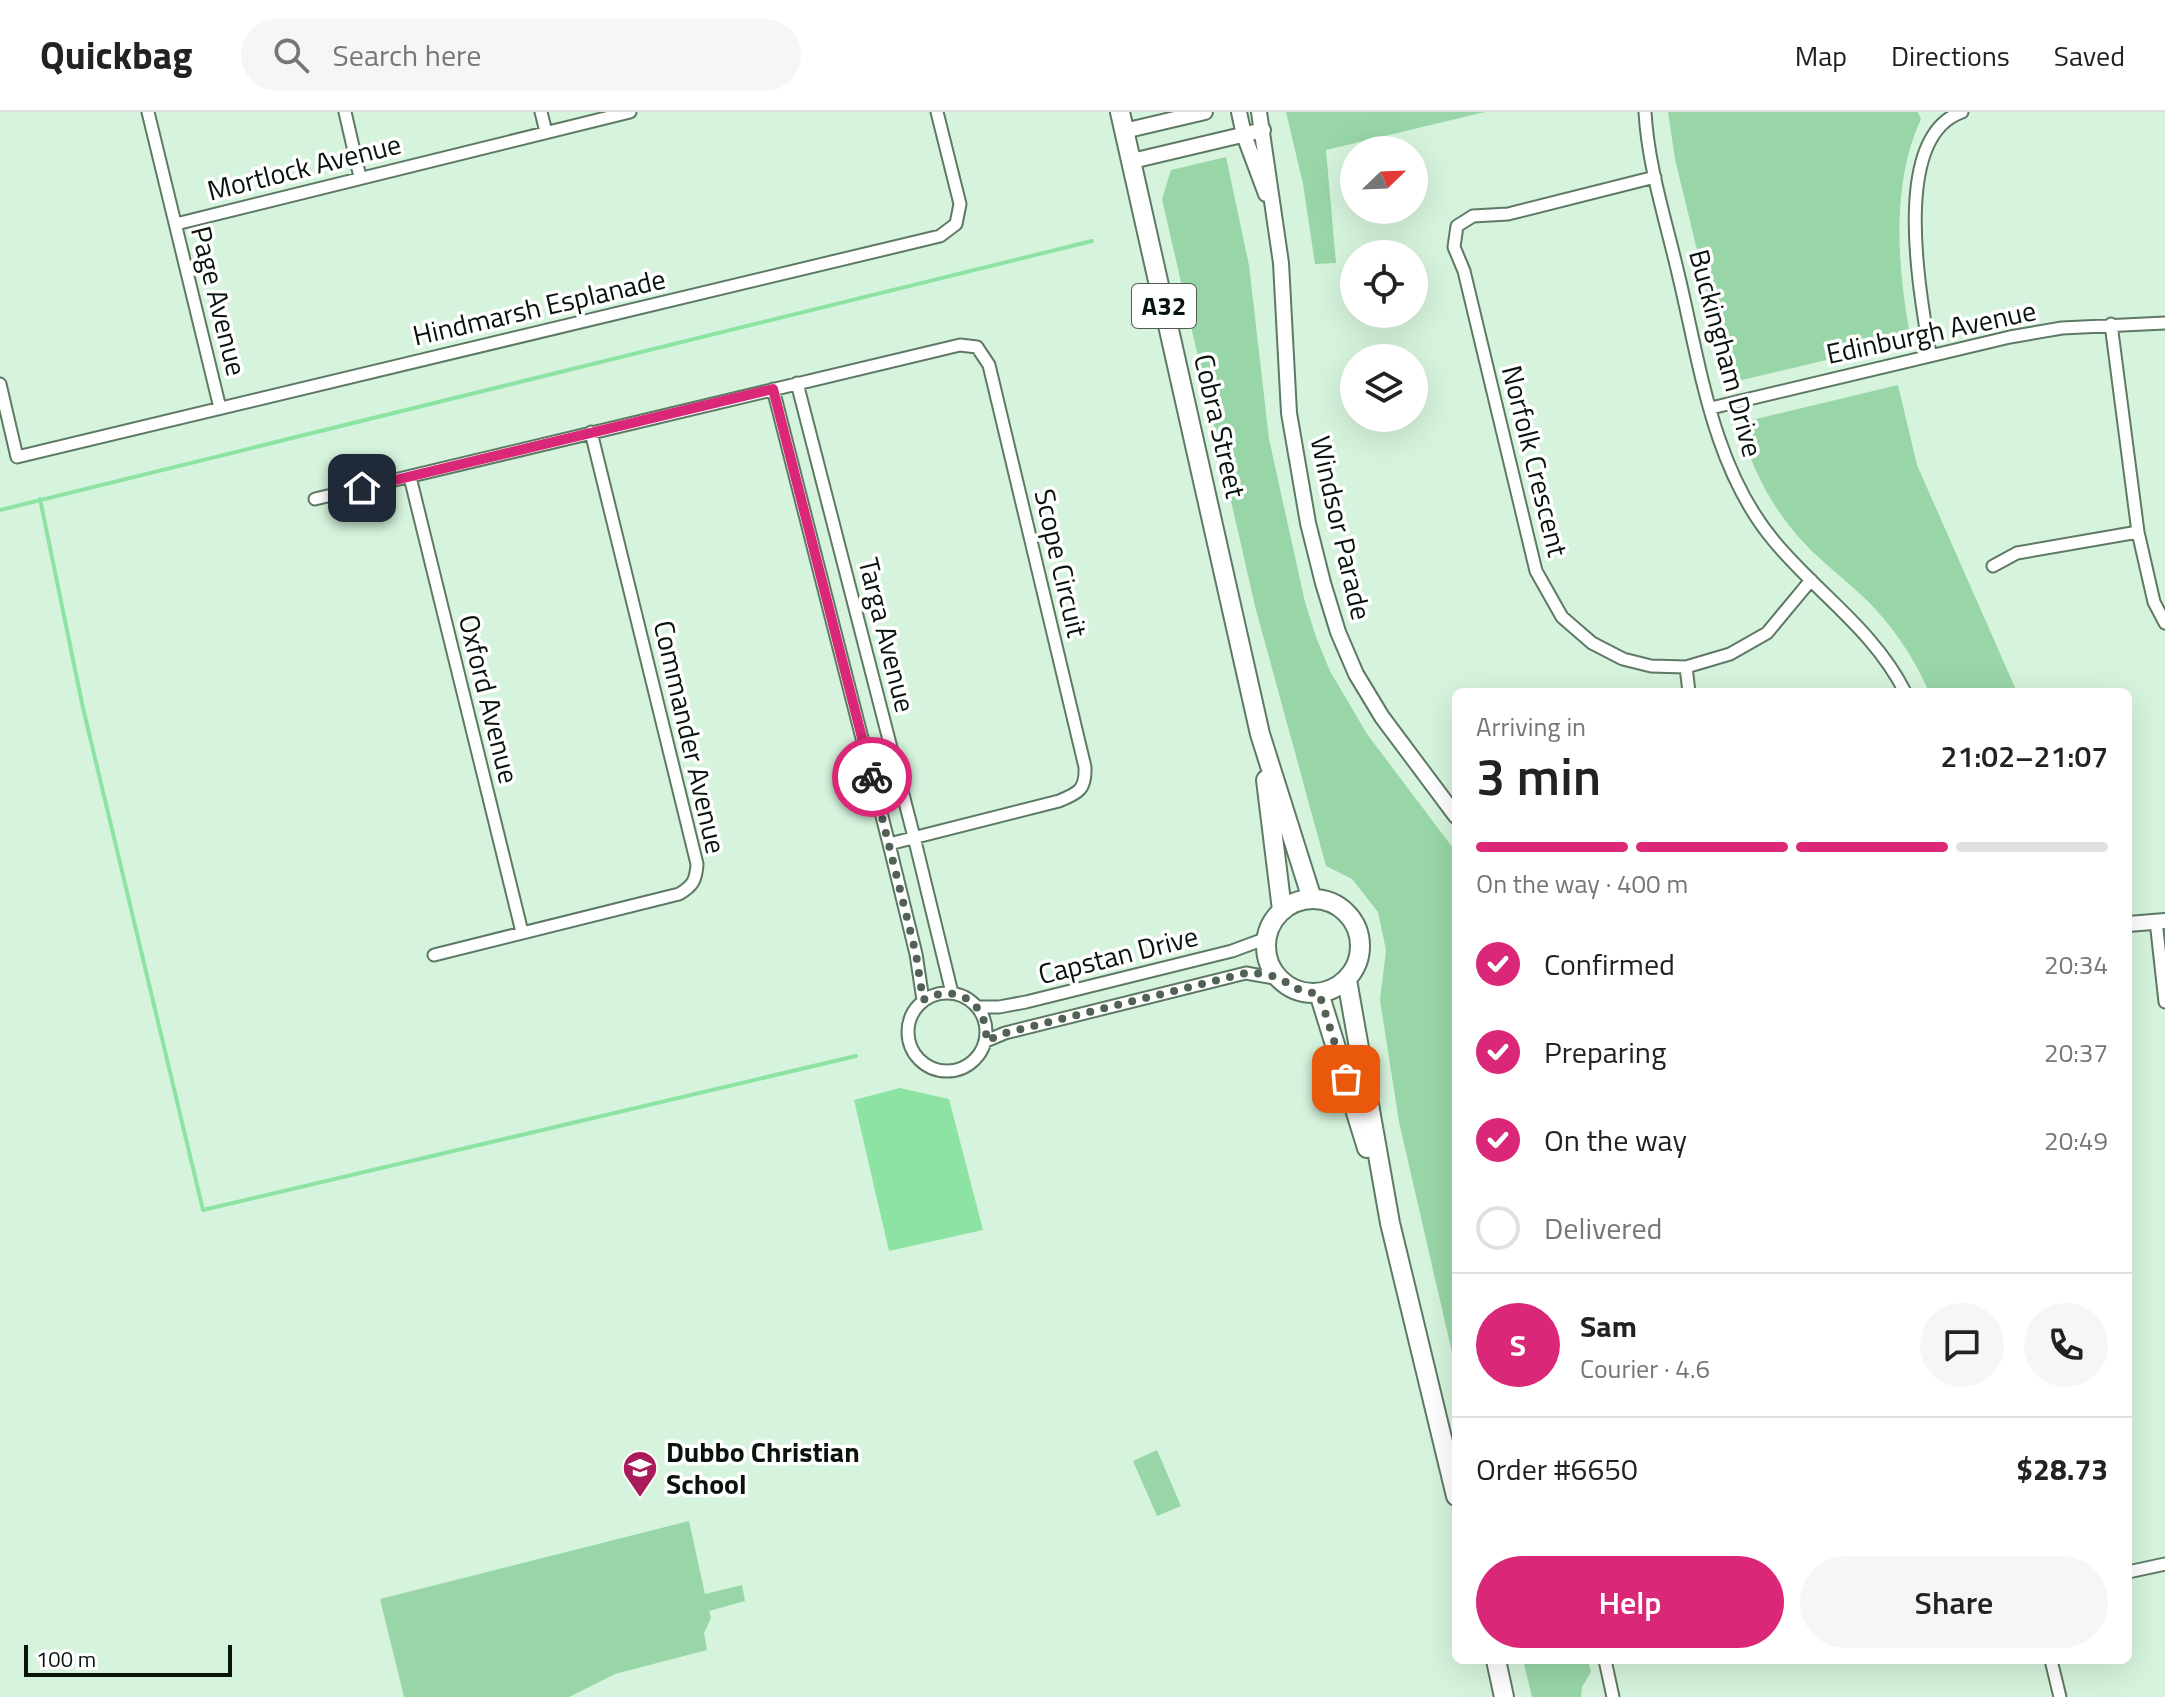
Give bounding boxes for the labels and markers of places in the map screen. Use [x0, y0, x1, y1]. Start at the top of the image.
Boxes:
pin [328, 454, 396, 522]
pin [1312, 1045, 1380, 1113]
place label: Dubbo Christian School [666, 1430, 860, 1505]
school or university icon: Dubbo Christian School [621, 1449, 659, 1499]

